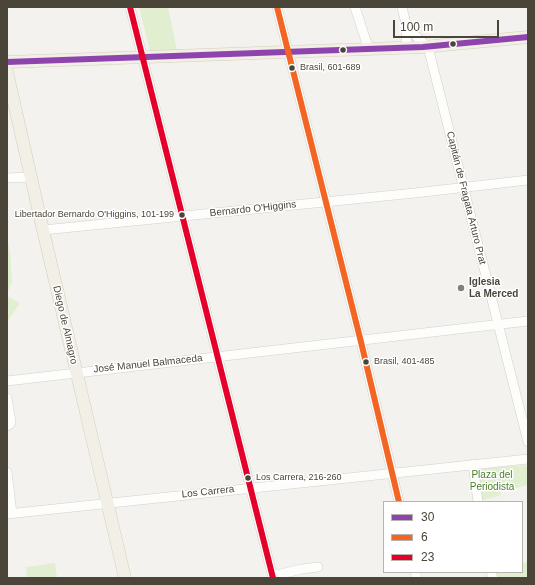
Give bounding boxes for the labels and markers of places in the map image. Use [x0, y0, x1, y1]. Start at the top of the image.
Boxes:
unlabelled marker [448, 39, 458, 49]
unlabelled marker [338, 45, 348, 55]
marker: Brasil, 601-689 [287, 63, 297, 73]
place label: Brasil, 601-689 [300, 63, 361, 73]
place label: Libertador Bernardo O'Higgins, 101-199 [15, 210, 174, 220]
marker: Libertador Bernardo O'Higgins, 101-199 [177, 210, 187, 220]
place label: Iglesia La Merced [469, 276, 518, 300]
marker: Iglesia La Merced [456, 283, 466, 293]
marker: Brasil, 401-485 [361, 357, 371, 367]
place label: Brasil, 401-485 [374, 357, 435, 367]
marker: Los Carrera, 216-260 [243, 473, 253, 483]
place label: Los Carrera, 216-260 [256, 473, 342, 483]

